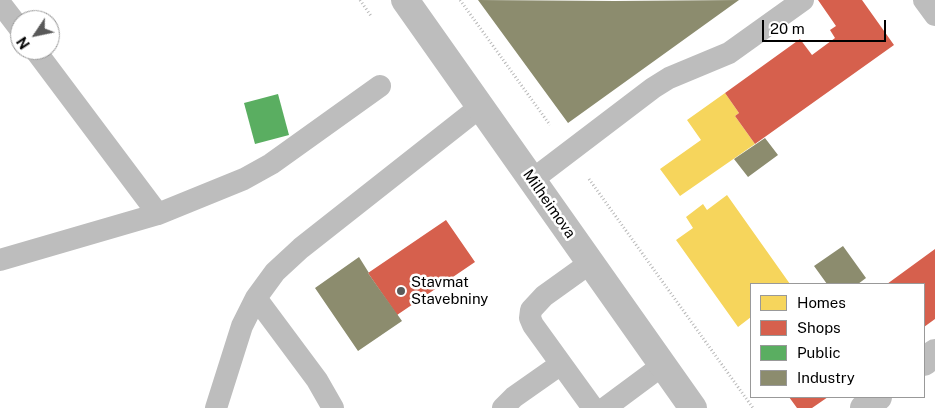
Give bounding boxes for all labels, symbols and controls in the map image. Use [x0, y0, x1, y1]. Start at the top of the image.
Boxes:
north arrow [10, 10, 60, 60]
scale bar [765, 10, 889, 42]
text: 20 m [770, 20, 805, 37]
text: N [14, 34, 33, 52]
street label: Milheimova [519, 166, 579, 242]
place label: Stavmat Stavebniny [411, 273, 488, 308]
legend [750, 283, 925, 398]
marker: Stavmat Stavebniny [395, 285, 407, 297]
text: Homes [797, 294, 846, 311]
text: Shops [797, 319, 841, 336]
text: Public [797, 344, 841, 361]
text: Industry [797, 369, 855, 386]

